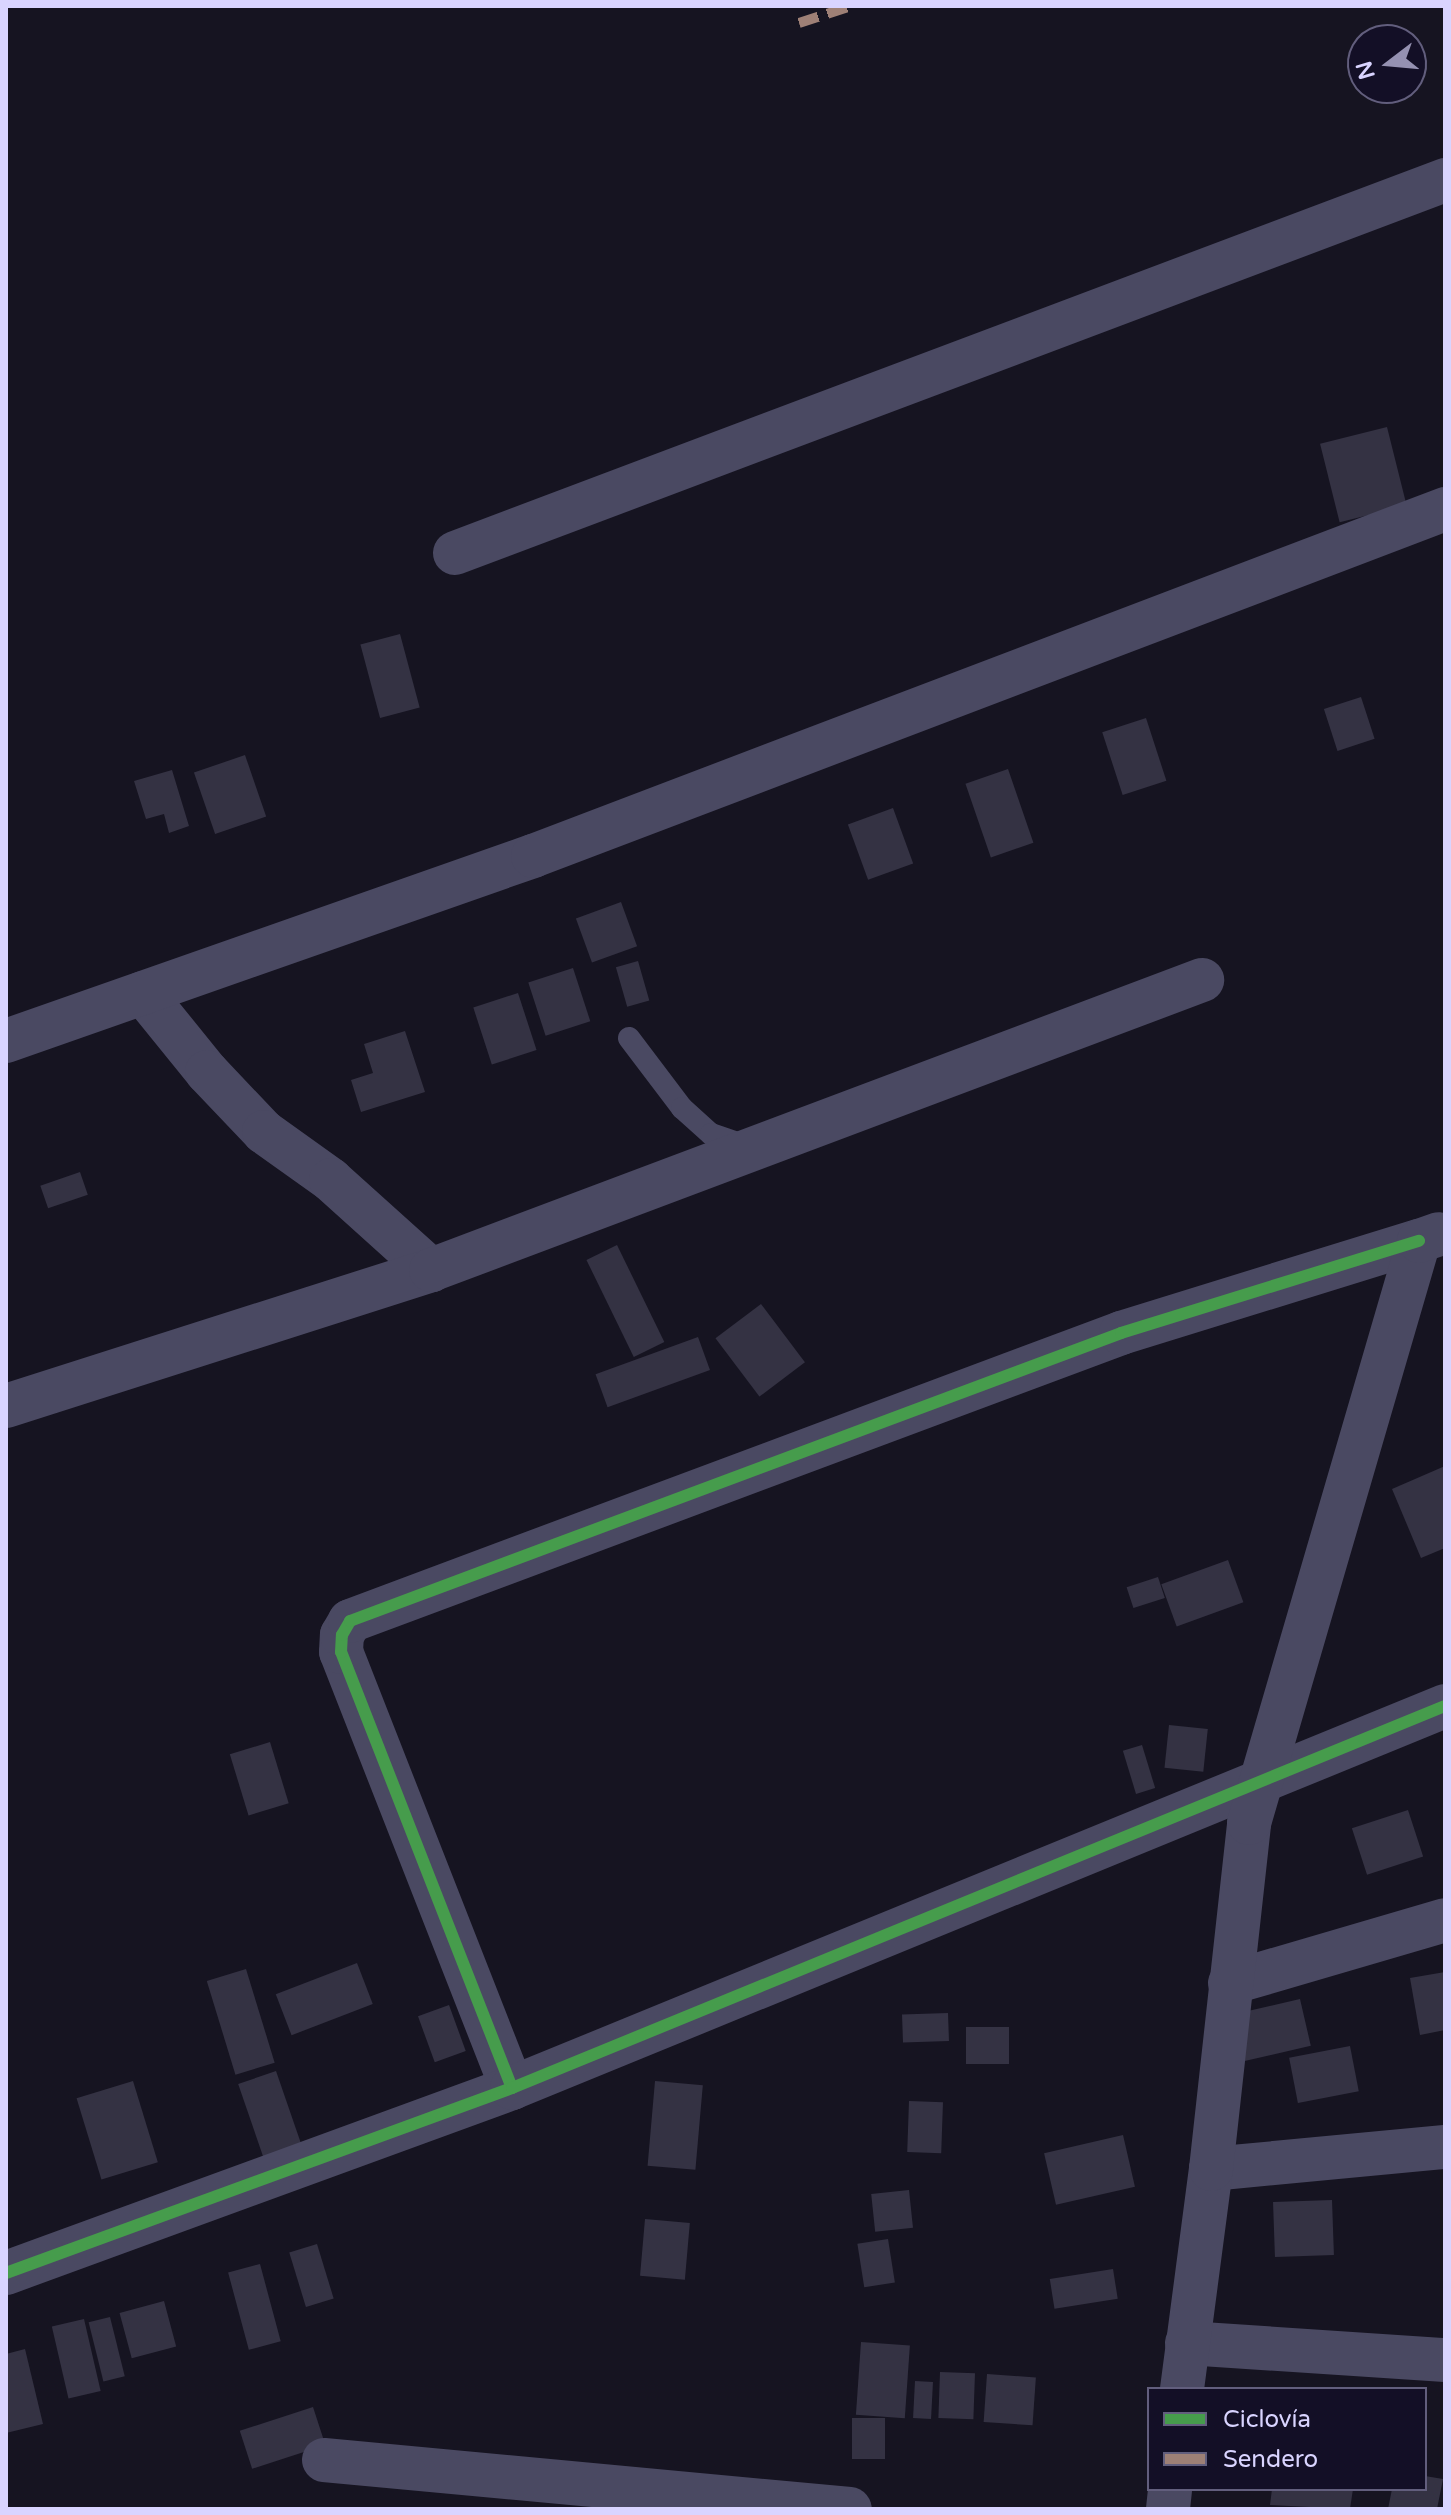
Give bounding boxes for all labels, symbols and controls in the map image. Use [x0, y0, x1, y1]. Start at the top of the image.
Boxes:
north arrow [1347, 24, 1427, 104]
text: N [1351, 58, 1381, 82]
legend [1147, 2387, 1427, 2491]
text: Ciclovía [1223, 2405, 1311, 2434]
text: Sendero [1223, 2445, 1318, 2474]

